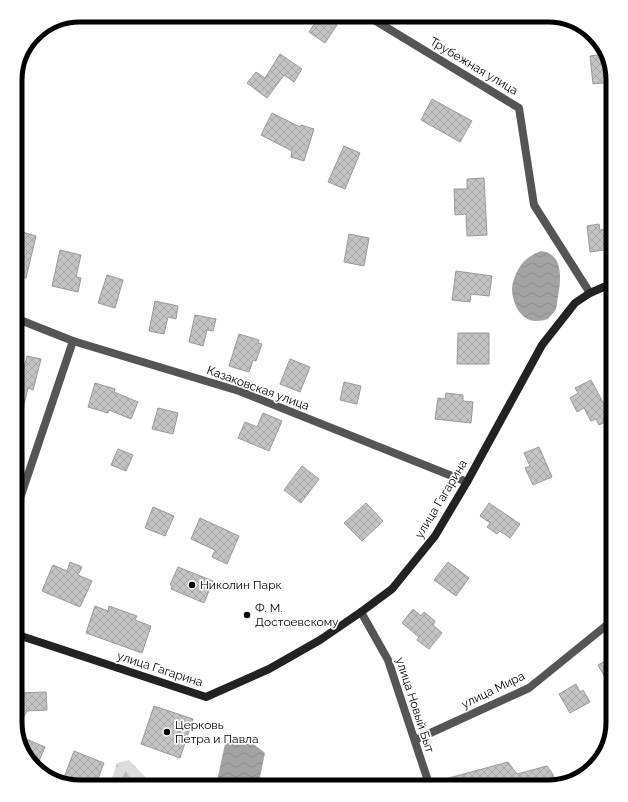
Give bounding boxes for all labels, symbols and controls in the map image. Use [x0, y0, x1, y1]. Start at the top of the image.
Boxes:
street label: Трубежная улица [427, 34, 521, 98]
street label: Казаковская улица [205, 363, 311, 413]
street label: улица Гагарина [412, 457, 470, 541]
place label: Николин Парк [200, 578, 282, 592]
marker: Николин Парк [187, 580, 197, 590]
place label: Ф. М. Достоевскому [255, 601, 339, 629]
marker: Ф. М. Достоевскому [242, 610, 252, 620]
street label: улица Гагарина [115, 649, 205, 689]
street label: улица Новый Быт [393, 656, 437, 755]
street label: улица Мира [459, 669, 527, 711]
place label: Церковь Петра и Павла [175, 718, 258, 746]
marker: Церковь Петра и Павла [162, 727, 172, 737]

